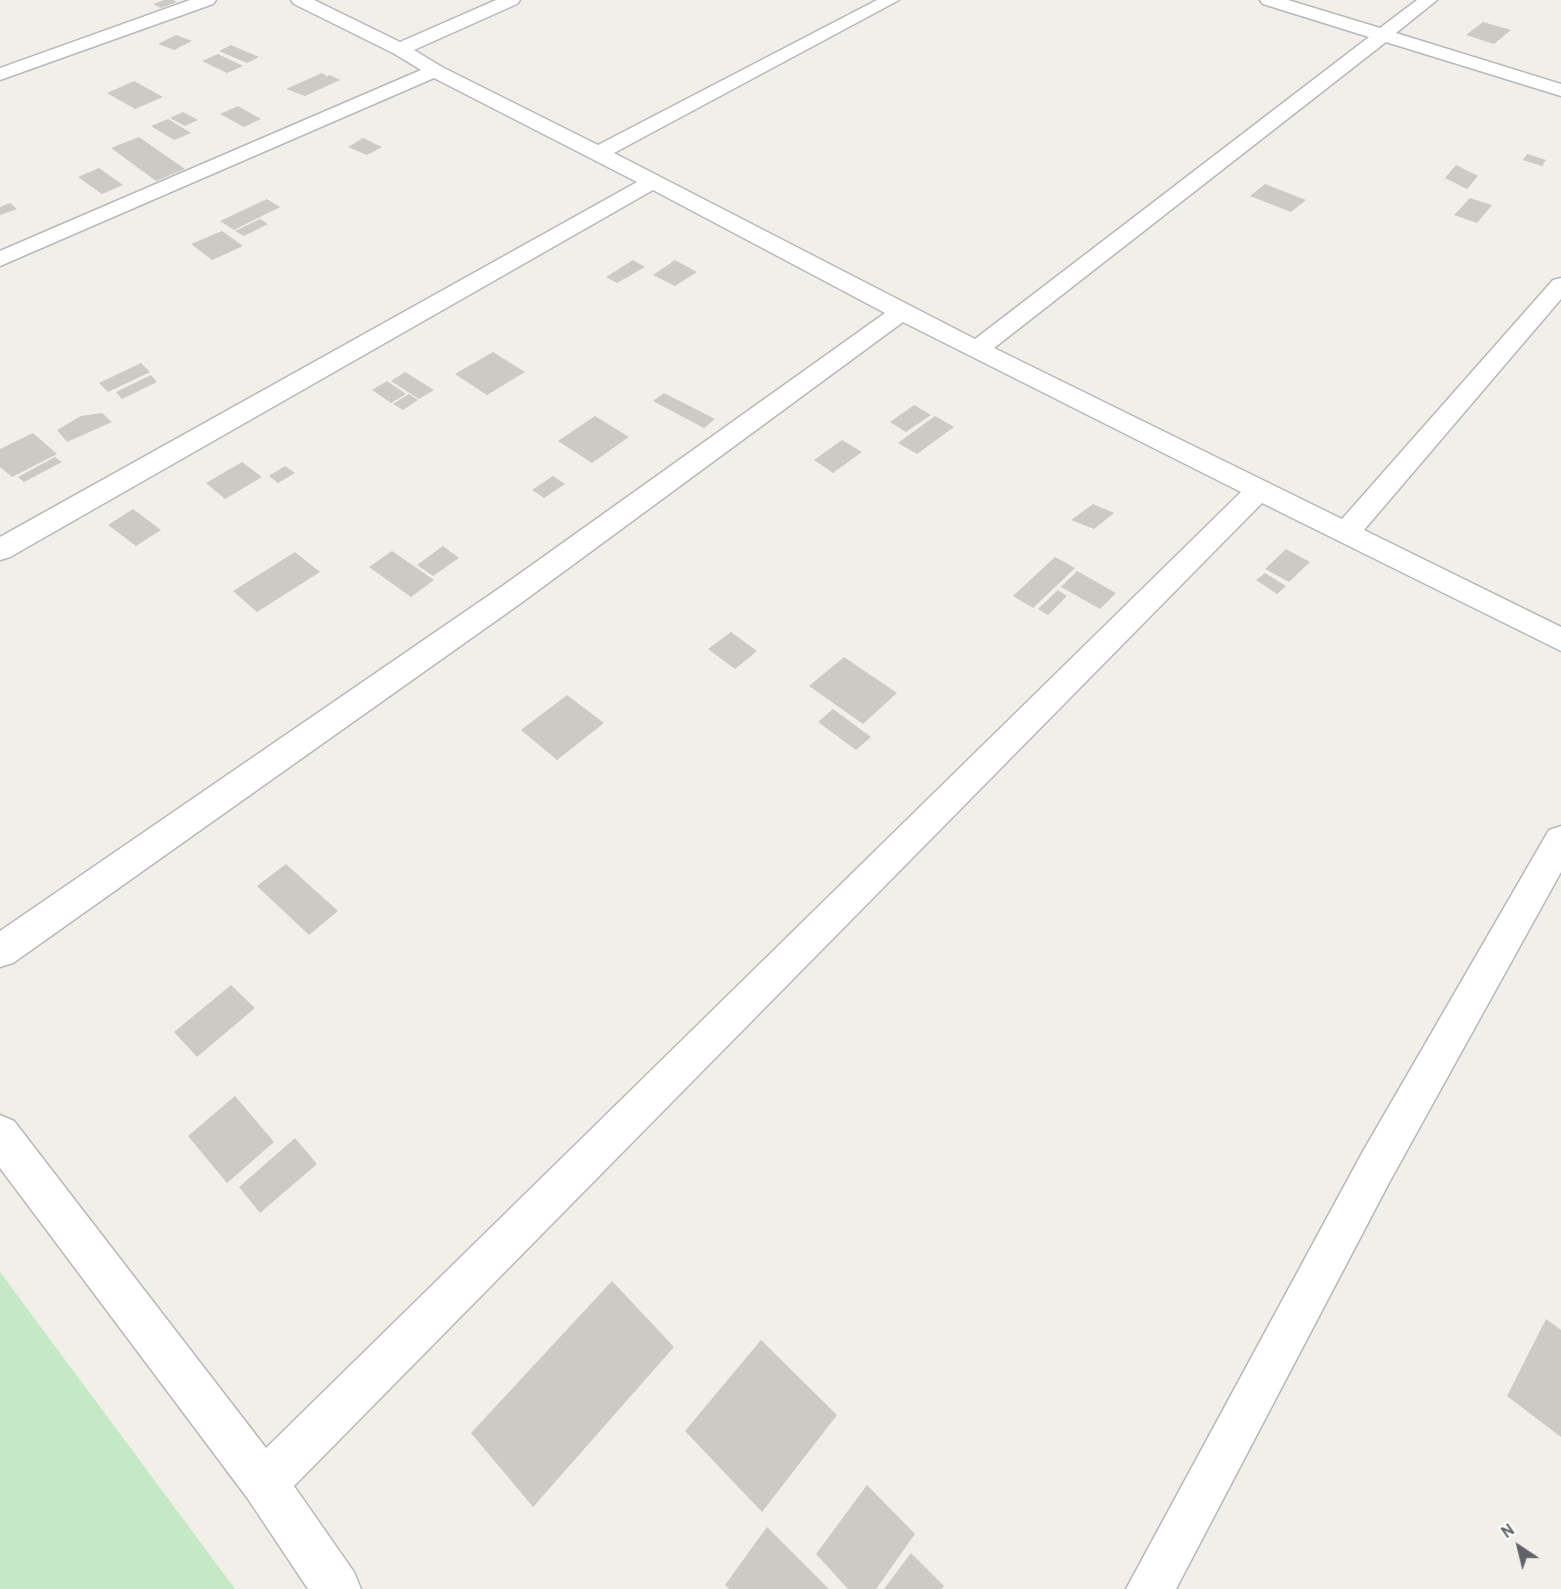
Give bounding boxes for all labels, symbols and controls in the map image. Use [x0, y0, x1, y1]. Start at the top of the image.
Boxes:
north arrow [1489, 1517, 1549, 1577]
text: N [1498, 1521, 1519, 1544]

